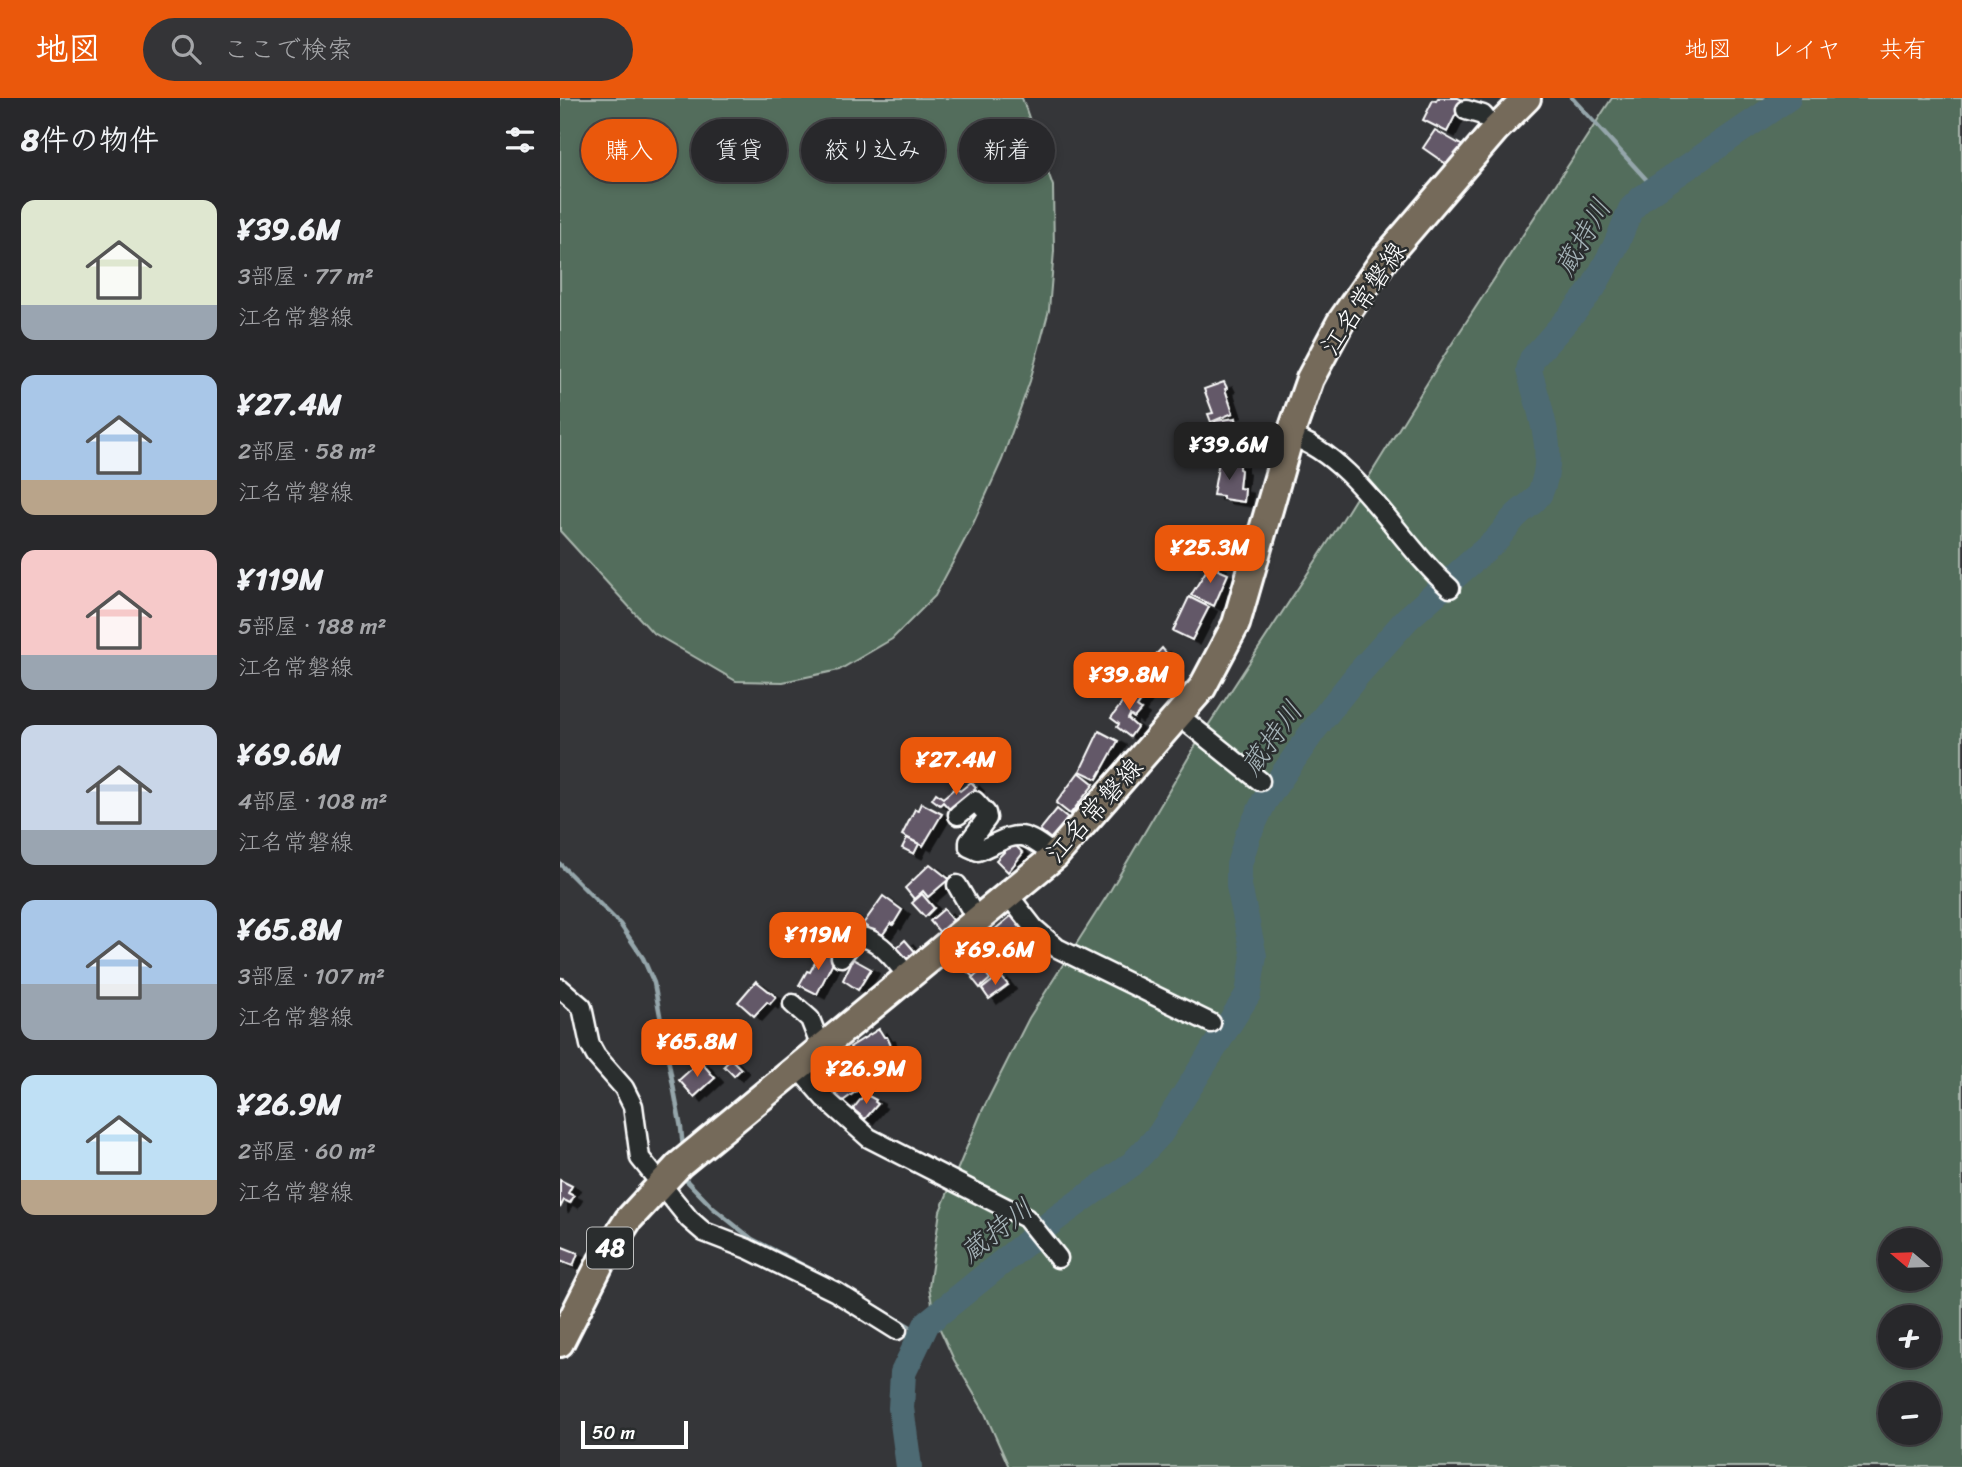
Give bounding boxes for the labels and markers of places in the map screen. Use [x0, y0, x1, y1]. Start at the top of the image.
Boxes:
pin: ¥39.6M [1172, 422, 1286, 482]
pin: ¥25.3M [1153, 526, 1267, 585]
pin: ¥39.8M [1072, 652, 1186, 712]
pin: ¥27.4M [899, 738, 1013, 797]
pin: ¥119M [769, 912, 867, 972]
pin: ¥69.6M [938, 928, 1052, 987]
pin: ¥65.8M [640, 1020, 754, 1079]
pin: ¥26.9M [809, 1046, 923, 1106]

